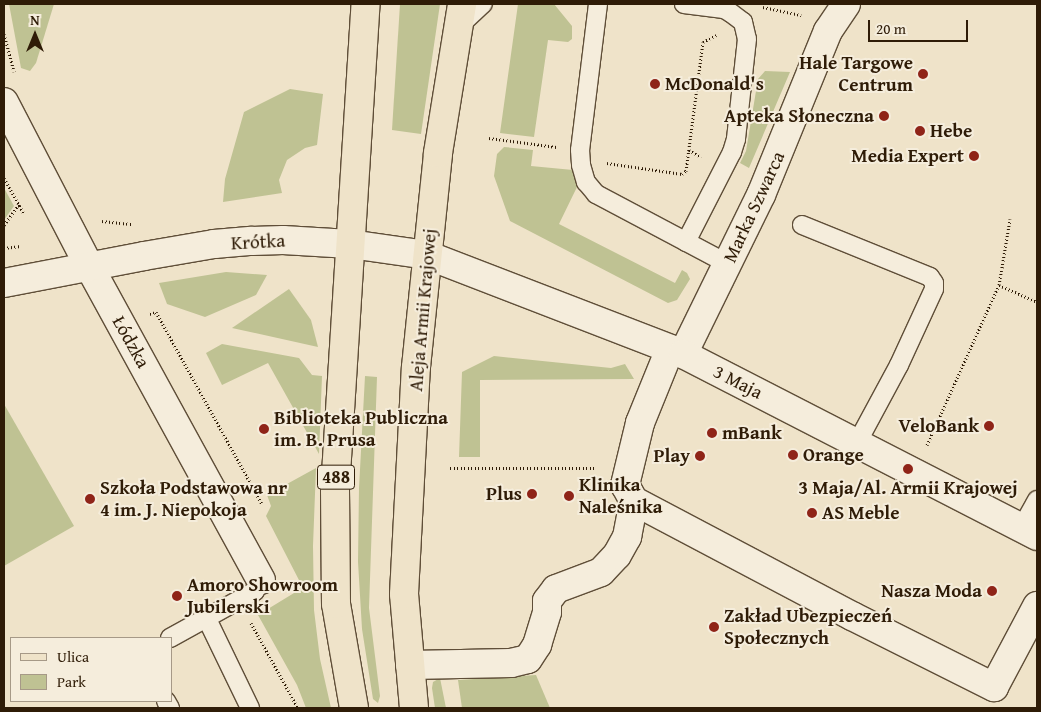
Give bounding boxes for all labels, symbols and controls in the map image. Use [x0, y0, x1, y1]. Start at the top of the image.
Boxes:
north arrow [10, 10, 60, 60]
text: N [30, 10, 40, 30]
scale bar [871, 10, 971, 42]
text: 20 m [876, 18, 906, 39]
place label: Hale Targowe Centrum [799, 52, 913, 96]
marker: Hale Targowe Centrum [917, 68, 929, 80]
place label: McDonald's [665, 73, 764, 95]
marker: McDonald's [649, 78, 661, 90]
place label: Apteka Słoneczna [724, 105, 874, 127]
marker: Apteka Słoneczna [878, 110, 890, 122]
place label: Hebe [930, 120, 972, 142]
marker: Hebe [914, 125, 926, 137]
place label: Media Expert [851, 145, 964, 167]
street label: Marka Szwarca [718, 148, 790, 266]
marker: Media Expert [968, 150, 980, 162]
street label: Aleja Armii Krajowej [405, 228, 441, 392]
street label: Krótka [230, 229, 286, 255]
street label: Łódzka [107, 312, 155, 372]
street label: 3 Maja [710, 360, 766, 404]
place label: Biblioteka Publiczna im. B. Prusa [274, 407, 448, 451]
place label: VeloBank [899, 415, 979, 437]
marker: VeloBank [983, 420, 995, 432]
place label: mBank [722, 422, 782, 444]
marker: Biblioteka Publiczna im. B. Prusa [258, 423, 270, 435]
marker: mBank [706, 427, 718, 439]
place label: Orange [803, 444, 864, 466]
place label: Play [654, 445, 690, 467]
marker: Orange [787, 449, 799, 461]
marker: Play [694, 450, 706, 462]
road number: 488 [316, 462, 356, 492]
marker: 3 Maja/Al. Armii Krajowej [902, 463, 914, 475]
place label: Klinika Naleśnika [579, 474, 662, 518]
place label: Szkoła Podstawowa nr 4 im. J. Niepokoja [100, 477, 287, 521]
place label: 3 Maja/Al. Armii Krajowej [798, 477, 1018, 499]
place label: Plus [486, 483, 522, 505]
marker: Plus [526, 488, 538, 500]
marker: Klinika Naleśnika [563, 490, 575, 502]
marker: Szkoła Podstawowa nr 4 im. J. Niepokoja [84, 493, 96, 505]
place label: AS Meble [822, 502, 900, 524]
marker: AS Meble [806, 507, 818, 519]
place label: Amoro Showroom Jubilerski [187, 574, 338, 618]
place label: Nasza Moda [881, 580, 982, 602]
marker: Nasza Moda [986, 585, 998, 597]
marker: Amoro Showroom Jubilerski [171, 590, 183, 602]
place label: Zakład Ubezpieczeń Społecznych [724, 605, 892, 649]
marker: Zakład Ubezpieczeń Społecznych [708, 621, 720, 633]
legend [10, 637, 172, 702]
text: Ulica [57, 646, 89, 667]
text: Park [57, 671, 86, 692]

